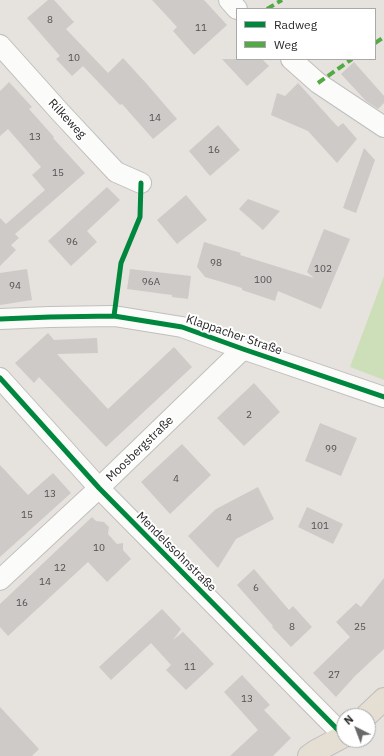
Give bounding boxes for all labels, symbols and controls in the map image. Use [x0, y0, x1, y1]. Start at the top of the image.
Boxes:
legend [236, 8, 376, 60]
house number: 8 [47, 14, 53, 26]
text: Radweg [274, 17, 317, 32]
house number: 11 [195, 22, 207, 34]
text: Weg [274, 37, 297, 52]
house number: 10 [68, 52, 80, 64]
street label: Rilkeweg [45, 96, 89, 142]
house number: 14 [149, 112, 161, 124]
house number: 13 [29, 131, 41, 143]
house number: 16 [208, 144, 220, 156]
house number: 15 [52, 167, 64, 179]
house number: 96 [66, 236, 78, 248]
house number: 98 [210, 257, 222, 269]
house number: 102 [314, 263, 332, 275]
house number: 100 [254, 274, 272, 286]
house number: 96A [142, 276, 160, 288]
house number: 94 [9, 280, 21, 292]
street label: Klappacher Straße [184, 312, 284, 358]
house number: 2 [246, 409, 252, 421]
street label: Moosbergstraße [103, 413, 177, 485]
house number: 99 [325, 443, 337, 455]
house number: 4 [173, 473, 179, 485]
house number: 13 [44, 488, 56, 500]
house number: 15 [21, 509, 33, 521]
street label: Mendelssohnstraße [133, 509, 219, 595]
house number: 4 [226, 512, 232, 524]
house number: 101 [311, 520, 329, 532]
house number: 10 [93, 542, 105, 554]
house number: 12 [54, 562, 66, 574]
house number: 14 [39, 576, 51, 588]
house number: 6 [253, 582, 259, 594]
house number: 16 [16, 597, 28, 609]
house number: 8 [289, 621, 295, 633]
house number: 25 [354, 621, 366, 633]
house number: 11 [184, 661, 196, 673]
house number: 27 [328, 669, 340, 681]
house number: 13 [241, 693, 253, 705]
north arrow [336, 708, 376, 748]
text: N [341, 712, 356, 728]

